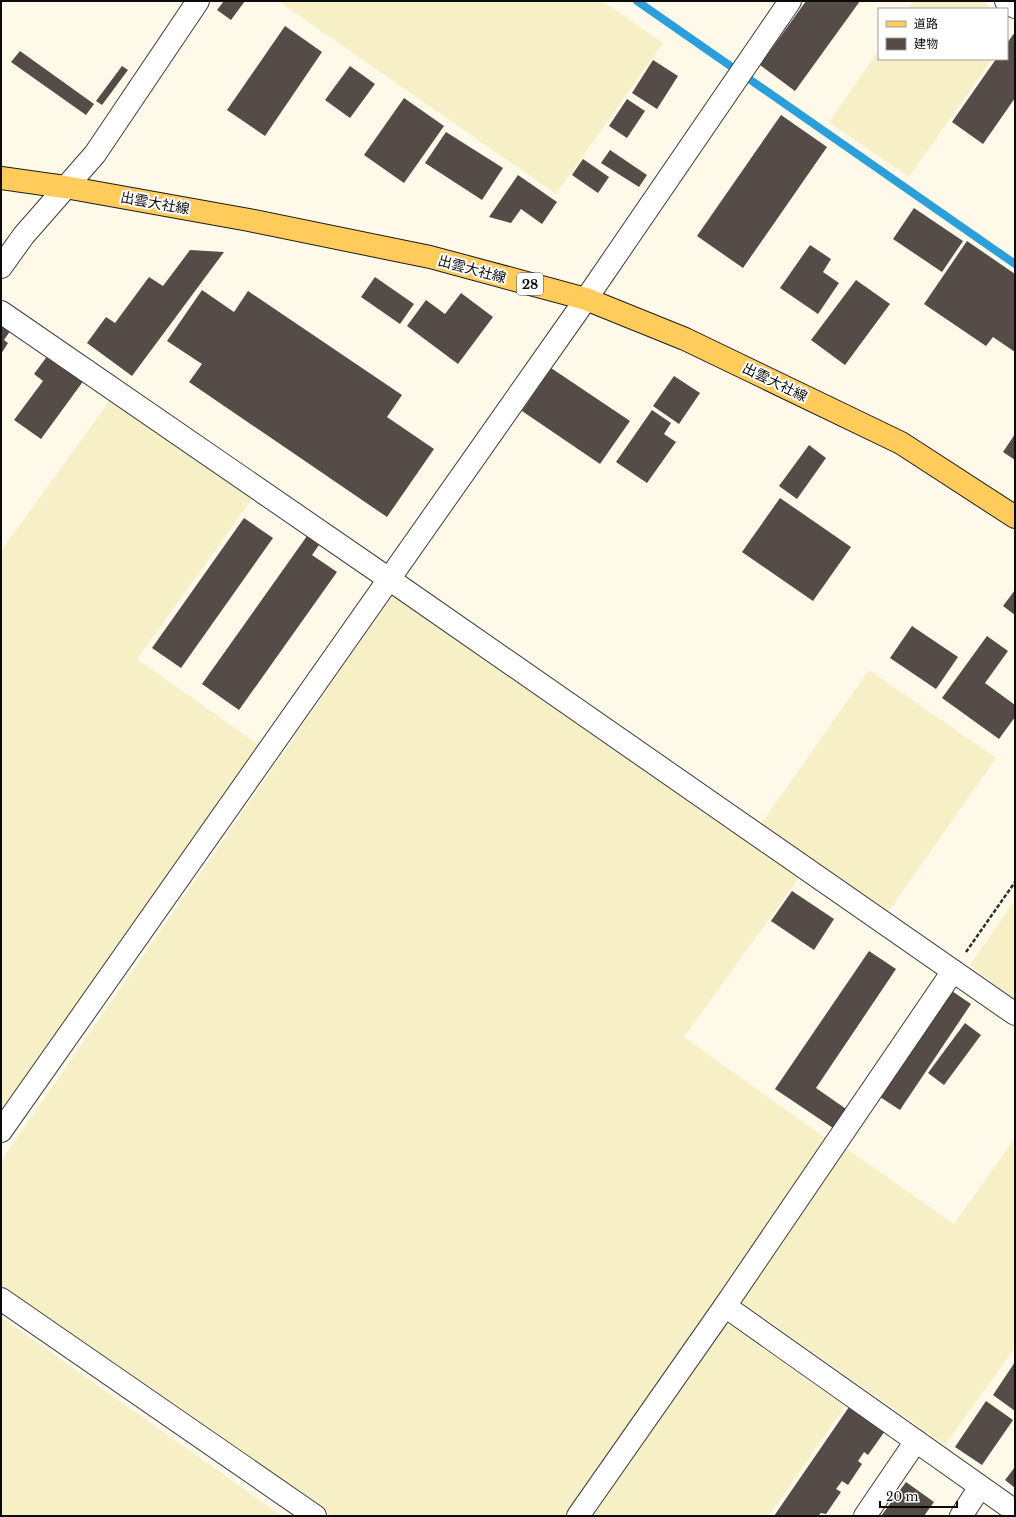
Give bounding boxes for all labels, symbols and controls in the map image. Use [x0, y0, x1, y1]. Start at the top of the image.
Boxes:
legend [878, 8, 1008, 60]
text: 道路 [914, 16, 938, 31]
text: 建物 [914, 36, 938, 51]
street label: 出雲大社線 [119, 188, 191, 218]
street label: 出雲大社線 [436, 251, 508, 287]
road number: 28 [517, 273, 543, 295]
street label: 出雲大社線 [740, 359, 810, 405]
scale bar [880, 1483, 957, 1509]
text: 20 m [886, 1489, 918, 1504]

